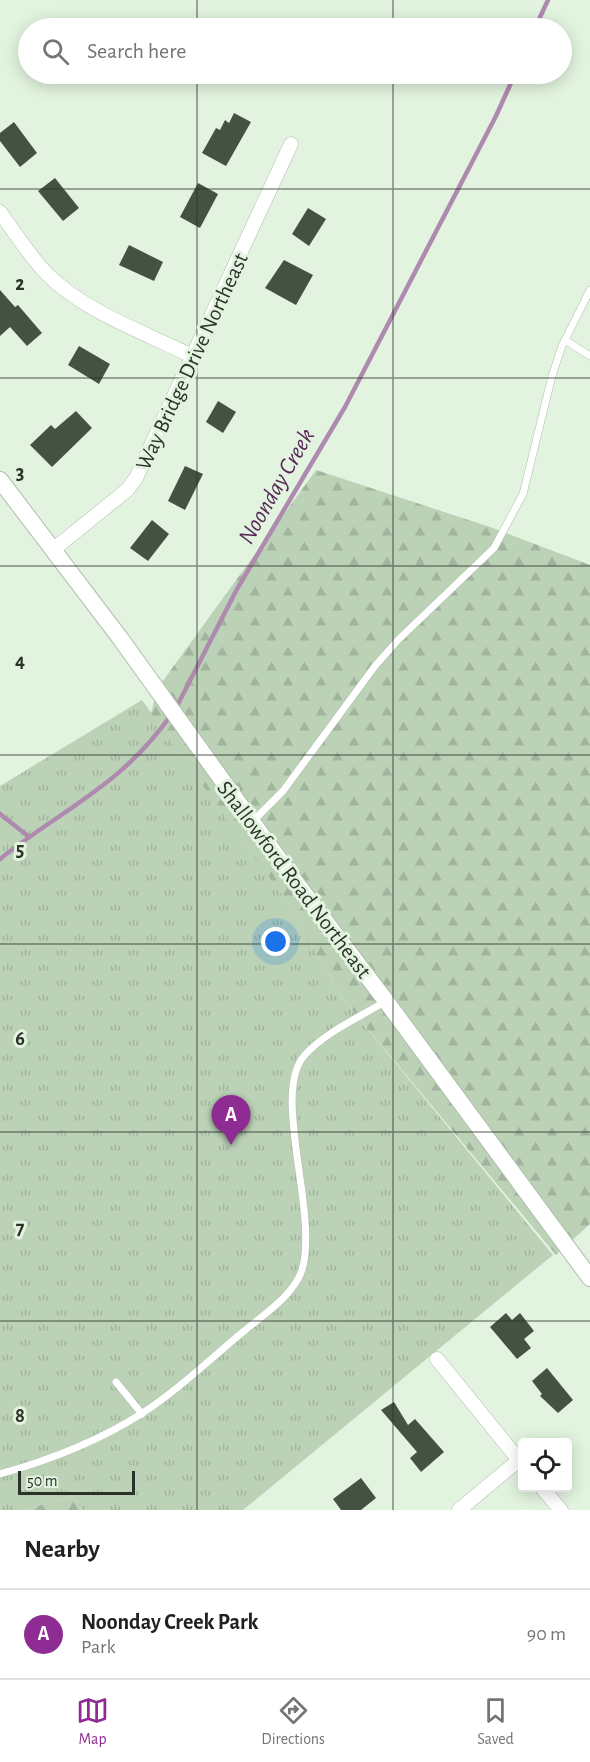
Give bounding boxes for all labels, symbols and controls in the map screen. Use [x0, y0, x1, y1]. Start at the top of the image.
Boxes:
search box [18, 18, 572, 84]
icon: search [39, 35, 72, 68]
text: Search here [87, 40, 186, 62]
street label: Way Bridge Drive Northeast [132, 249, 252, 473]
text: 2 [15, 274, 25, 294]
water label: Noonday Creek [234, 425, 319, 548]
text: 3 [16, 463, 24, 483]
text: 4 [15, 651, 25, 671]
street label: Shallowford Road Northeast [213, 777, 375, 982]
text: 5 [16, 840, 24, 860]
your location [261, 927, 290, 956]
text: 6 [15, 1029, 25, 1049]
pin: A [212, 1096, 250, 1145]
text: 7 [16, 1218, 25, 1238]
text: 8 [15, 1406, 25, 1426]
map controls [518, 1438, 572, 1492]
button: locate [518, 1438, 572, 1492]
scale bar [18, 1468, 135, 1496]
text: 50 m [27, 1473, 58, 1489]
text: Nearby [24, 1536, 100, 1562]
text: Noonday Creek Park [81, 1611, 258, 1633]
text: A [38, 1624, 50, 1644]
text: 90 m [527, 1624, 566, 1644]
text: Park [81, 1637, 116, 1657]
tab: Map [76, 1694, 109, 1749]
tab: Directions [261, 1694, 325, 1749]
tab: Saved [477, 1694, 514, 1749]

